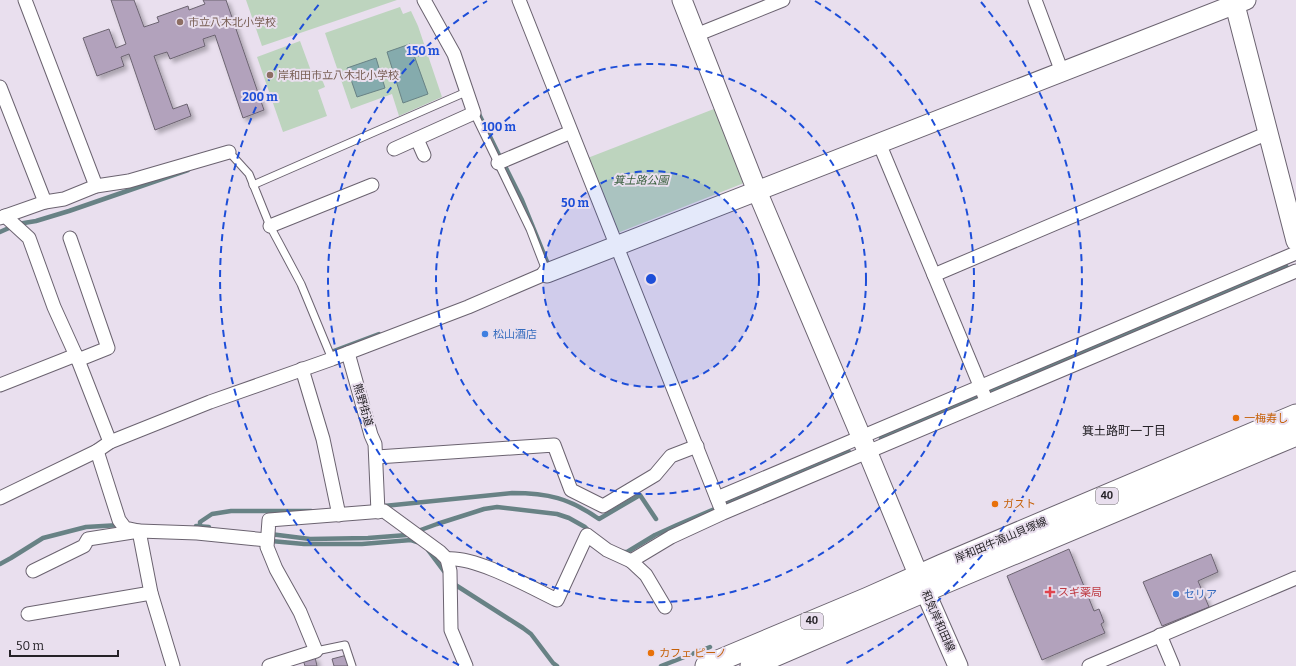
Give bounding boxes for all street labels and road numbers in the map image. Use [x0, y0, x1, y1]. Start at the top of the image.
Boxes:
street label: 熊野街道 [351, 382, 375, 428]
road number: 40 [1096, 488, 1118, 504]
street label: 岸和田牛滝山貝塚線 [953, 515, 1049, 565]
street label: 和気岸和田線 [919, 588, 957, 654]
road number: 40 [801, 613, 823, 629]

